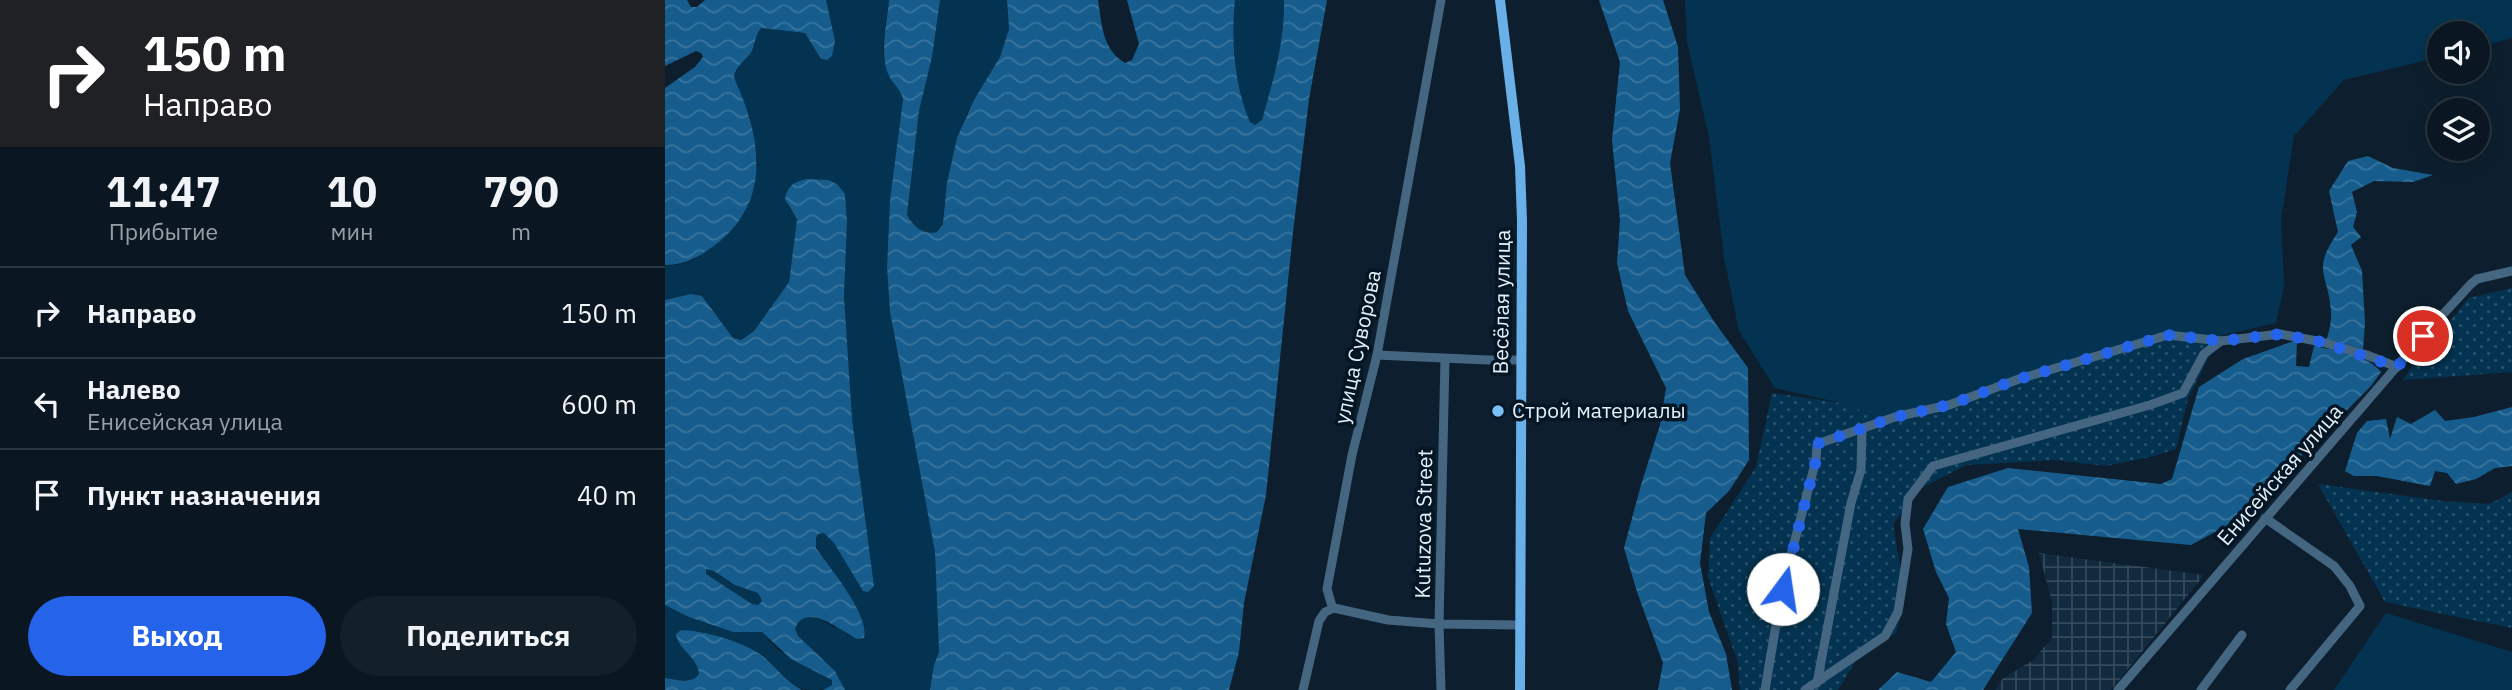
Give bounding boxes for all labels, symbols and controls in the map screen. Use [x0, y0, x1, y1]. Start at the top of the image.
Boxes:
text: 150 m [143, 21, 287, 84]
map controls [2427, 21, 2490, 161]
button: sound [2427, 21, 2490, 84]
icon: right [28, 28, 119, 119]
text: Направо [143, 83, 272, 125]
button: layers [2427, 98, 2490, 161]
text: 11:47 [106, 164, 221, 219]
text: 10 [327, 164, 377, 219]
text: 790 [483, 164, 559, 219]
text: Прибытие [109, 216, 218, 246]
text: мин [331, 216, 374, 246]
text: m [511, 216, 531, 246]
street label: Весёлая улица [1486, 229, 1516, 375]
street label: улица Суворова [1327, 267, 1387, 426]
icon: right [28, 294, 66, 332]
text: Направо [87, 296, 196, 330]
text: 150 m [561, 296, 637, 330]
pin [2393, 306, 2453, 366]
icon: arrive [2404, 317, 2442, 355]
text: Налево [87, 372, 181, 406]
icon: left [28, 385, 66, 423]
text: 600 m [561, 387, 637, 421]
place label: Строй материалы [1512, 396, 1686, 424]
street label: Енисейская улица [2210, 398, 2348, 551]
marker: Строй материалы [1490, 403, 1506, 419]
text: Енисейская улица [87, 406, 283, 436]
street label: Kutuzova Street [1408, 449, 1438, 599]
icon: arrive [28, 476, 66, 514]
text: Пункт назначения [87, 478, 321, 512]
text: 40 m [577, 478, 637, 512]
position arrow [1746, 552, 1820, 626]
button: Выход [28, 596, 326, 676]
button: Поделиться [340, 596, 637, 676]

